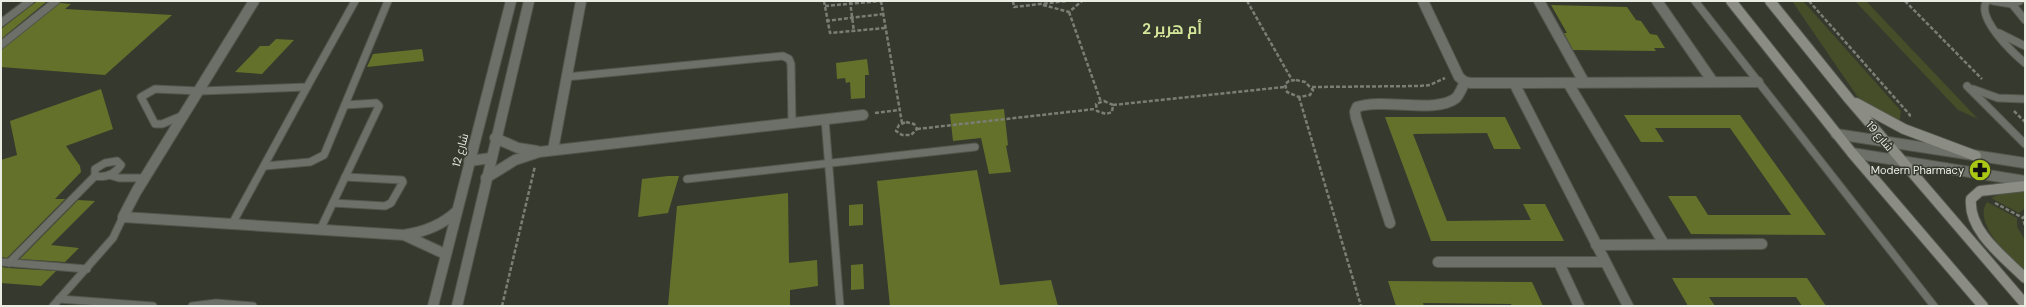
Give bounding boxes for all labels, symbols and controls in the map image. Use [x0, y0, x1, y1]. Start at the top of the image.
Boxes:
district label: أم هرير 2 [1142, 19, 1202, 39]
street label: شارع 19 [1863, 118, 1896, 154]
street label: شارع 12 [449, 132, 472, 168]
pharmacy icon: Modern Pharmacy [1967, 157, 1993, 183]
place label: Modern Pharmacy [1871, 163, 1964, 177]

